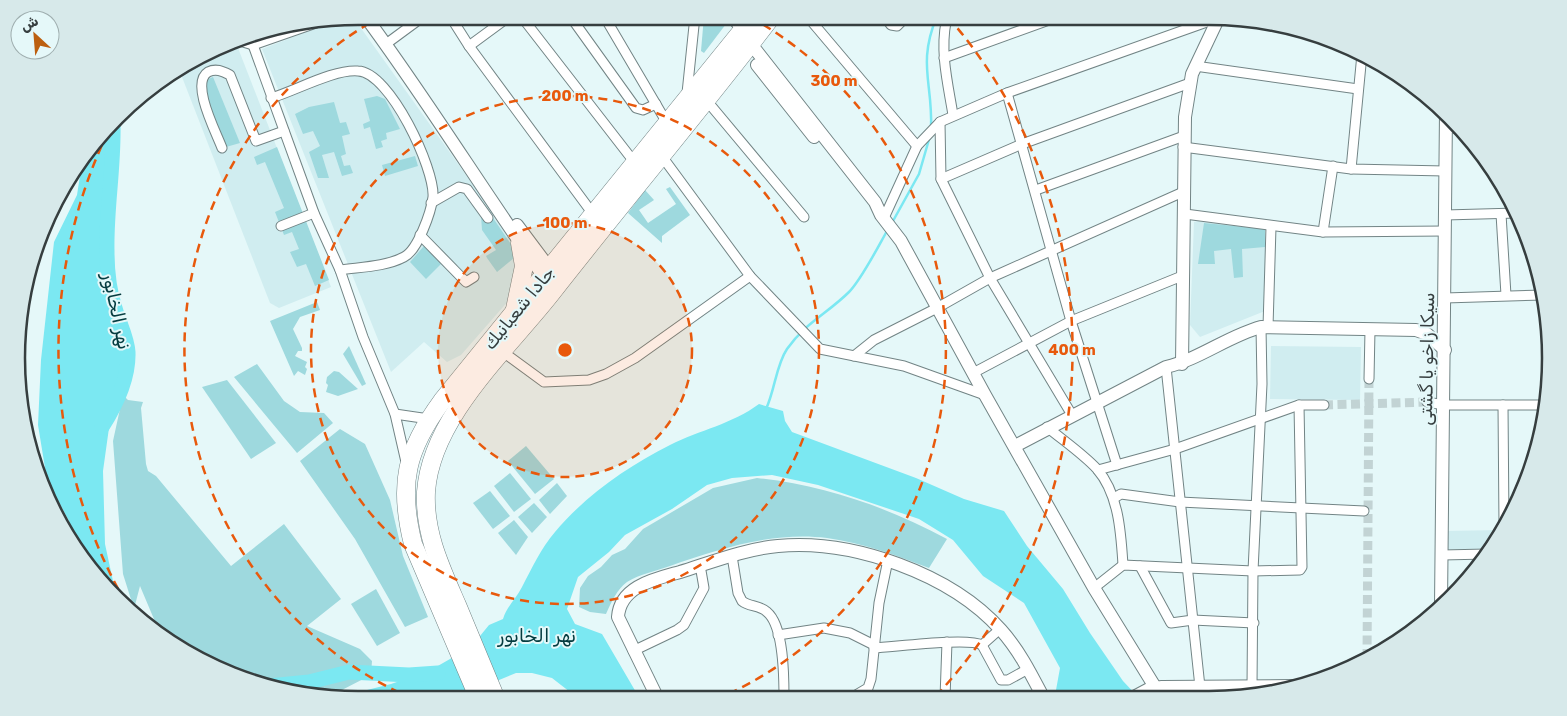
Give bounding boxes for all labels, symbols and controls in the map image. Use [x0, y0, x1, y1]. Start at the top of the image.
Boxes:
north arrow [10, 10, 60, 60]
text: ش [18, 12, 41, 35]
text: 300 m [810, 72, 858, 90]
text: 200 m [541, 87, 589, 105]
text: 100 m [543, 214, 587, 232]
street label: جادا شعبانيك [479, 262, 559, 354]
water label: نهر الخابور [97, 269, 136, 352]
street label: سیکا زاخو یا گشتى [1415, 292, 1439, 426]
centre of rings [556, 341, 574, 359]
text: 400 m [1048, 341, 1096, 359]
water label: نهر الخابور [497, 624, 576, 647]

